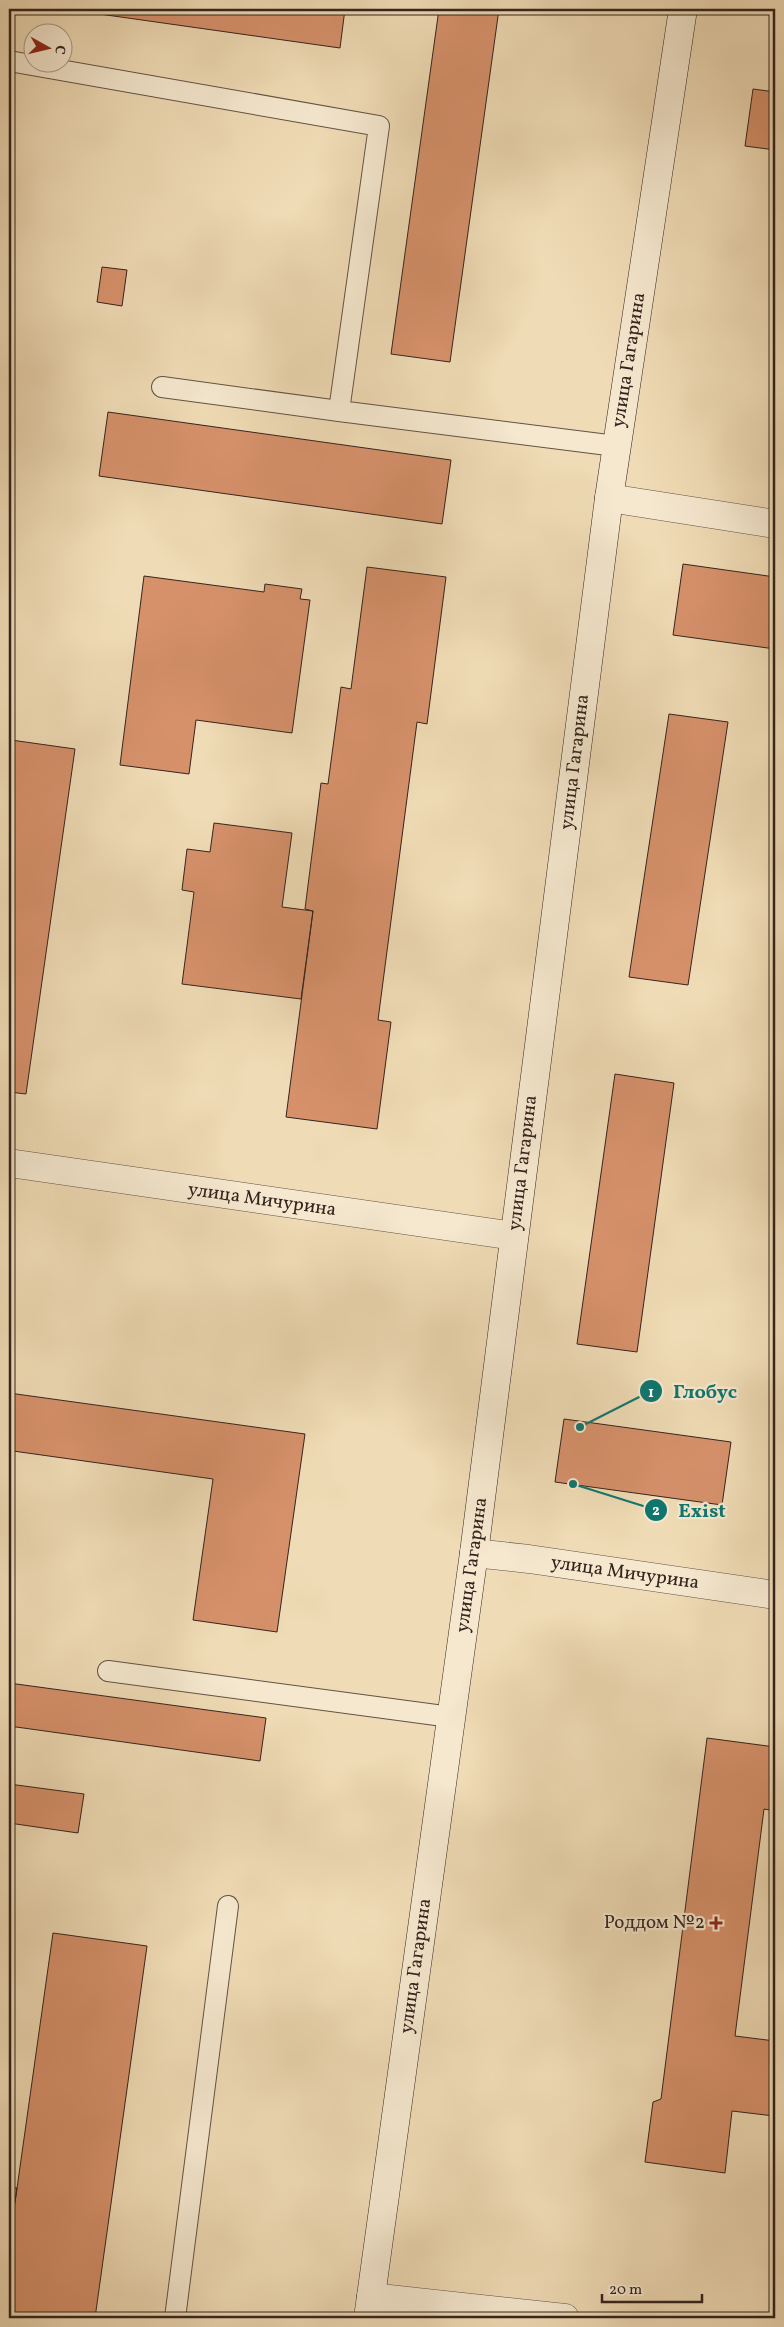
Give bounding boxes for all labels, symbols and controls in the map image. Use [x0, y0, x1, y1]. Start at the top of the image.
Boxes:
north arrow [22, 22, 72, 72]
text: С [49, 44, 69, 55]
street label: улица Гагарина [605, 291, 653, 429]
street label: улица Гагарина [554, 693, 596, 831]
street label: улица Гагарина [502, 1094, 544, 1232]
street label: улица Мичурина [186, 1177, 338, 1223]
callout: Глобус [638, 1374, 747, 1409]
text: Глобус [673, 1379, 737, 1407]
text: 1 [648, 1383, 654, 1404]
callout: Exist [643, 1493, 736, 1528]
street label: улица Гагарина [450, 1496, 494, 1634]
text: Exist [678, 1498, 726, 1526]
text: 2 [652, 1501, 660, 1522]
street label: улица Мичурина [549, 1550, 701, 1596]
street label: улица Гагарина [394, 1897, 438, 2035]
place label: Роддом №2 [604, 1910, 705, 1936]
marker: Роддом №2 [709, 1916, 723, 1930]
scale bar [602, 2272, 702, 2304]
text: 20 m [609, 2280, 642, 2301]

